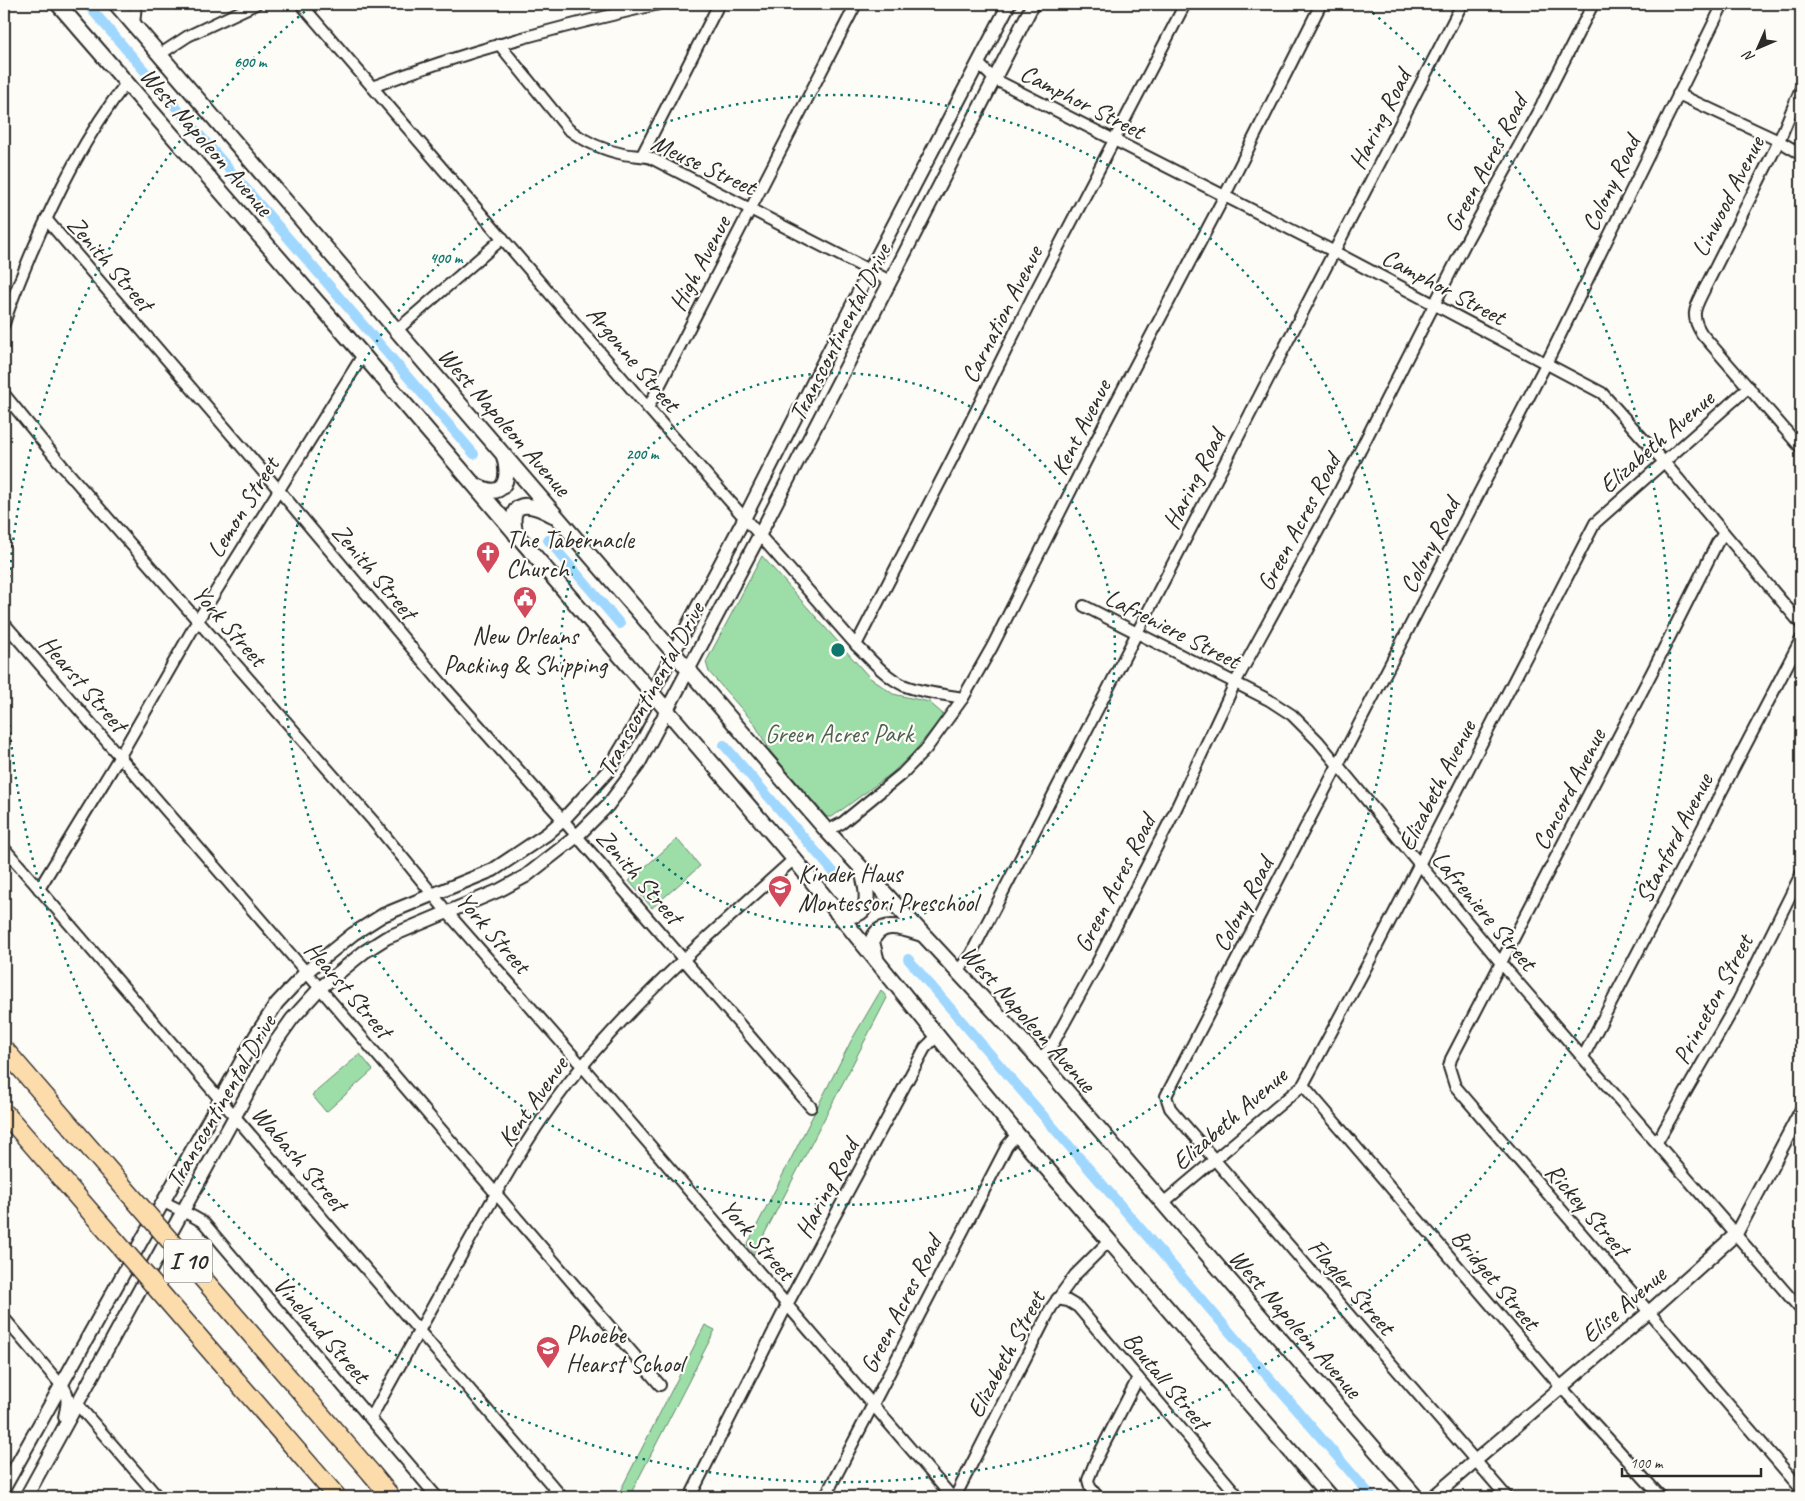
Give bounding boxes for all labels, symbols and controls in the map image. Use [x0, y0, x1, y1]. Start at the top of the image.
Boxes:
north arrow [1732, 22, 1782, 72]
text: N [1738, 46, 1758, 66]
text: 600 m [234, 53, 268, 72]
street label: Camphor Street [1015, 57, 1153, 148]
street label: West Napoleon Avenue [133, 60, 281, 224]
street label: Haring Road [1341, 61, 1420, 175]
street label: Green Acres Road [1437, 87, 1537, 237]
street label: Meuse Street [646, 127, 764, 204]
street label: Colony Road [1574, 127, 1650, 236]
street label: Linwood Avenue [1684, 129, 1773, 262]
street label: Zenith Street [60, 209, 163, 321]
street label: High Avenue [662, 209, 739, 316]
street label: Transcontinental Drive [781, 237, 899, 426]
street label: Carnation Avenue [954, 239, 1051, 388]
street label: Camphor Street [1376, 241, 1513, 334]
text: 400 m [430, 249, 464, 268]
street label: Argonne Street [579, 299, 689, 421]
street label: West Napoleon Avenue [431, 340, 579, 504]
street label: Kent Avenue [1043, 373, 1119, 480]
street label: Elizabeth Avenue [1592, 382, 1722, 501]
street label: Haring Road [1155, 421, 1234, 535]
text: 200 m [626, 445, 660, 464]
street label: Green Acres Road [1250, 446, 1350, 596]
street label: Lemon Street [199, 449, 288, 564]
street label: Colony Road [1392, 489, 1469, 598]
street label: Zenith Street [325, 517, 426, 629]
place label: The Tabernacle Church [506, 524, 636, 585]
church icon: The Tabernacle Church [475, 540, 501, 574]
street label: York Street [185, 578, 275, 675]
street label: Lafreniere Street [1100, 581, 1248, 678]
public building icon: New Orleans Packing & Shipping [512, 585, 538, 619]
street label: Transcontinental Drive [590, 595, 713, 782]
place label: New Orleans Packing & Shipping [443, 620, 609, 681]
street label: Hearst Street [32, 628, 137, 742]
centre of rings [829, 641, 847, 659]
street label: Elizabeth Avenue [1390, 713, 1484, 856]
park label: Green Acres Park [765, 718, 915, 750]
street label: Concord Avenue [1525, 722, 1614, 855]
street label: Stanford Avenue [1628, 767, 1721, 909]
street label: Green Acres Road [1067, 806, 1165, 958]
street label: Zenith Street [589, 822, 692, 934]
street label: Lafreniere Street [1425, 844, 1546, 979]
street label: Colony Road [1205, 848, 1283, 957]
place label: Kinder Haus Montessori Preschool [798, 858, 982, 919]
school or university icon: Kinder Haus Montessori Preschool [767, 874, 793, 908]
street label: York Street [449, 885, 539, 982]
street label: Princeton Street [1665, 927, 1762, 1070]
street label: Hearst Street [297, 934, 402, 1048]
street label: West Napoleon Avenue [954, 938, 1104, 1100]
street label: Transcontinental Drive [158, 1008, 284, 1194]
street label: Kent Avenue [490, 1049, 576, 1153]
street label: Elizabeth Avenue [1165, 1059, 1295, 1178]
street label: Wabash Street [244, 1099, 356, 1221]
street label: Haring Road [787, 1130, 868, 1243]
street label: Rickey Street [1538, 1156, 1639, 1266]
street label: York Street [713, 1192, 803, 1289]
street label: Bridget Street [1444, 1223, 1548, 1339]
street label: Green Acres Road [853, 1227, 951, 1379]
street label: Flagler Street [1301, 1232, 1404, 1343]
road number: I 10 [164, 1240, 212, 1282]
street label: West Napoleon Avenue [1222, 1242, 1370, 1406]
street label: Elise Avenue [1575, 1258, 1674, 1350]
street label: Vineland Street [266, 1269, 378, 1392]
street label: Elizabeth Street [959, 1283, 1054, 1423]
place label: Phoebe Hearst School [566, 1319, 689, 1380]
street label: Boutall Street [1116, 1325, 1219, 1439]
school or university icon: Phoebe Hearst School [535, 1335, 561, 1369]
scale bar [1622, 1446, 1761, 1478]
text: 100 m [1630, 1454, 1664, 1473]

